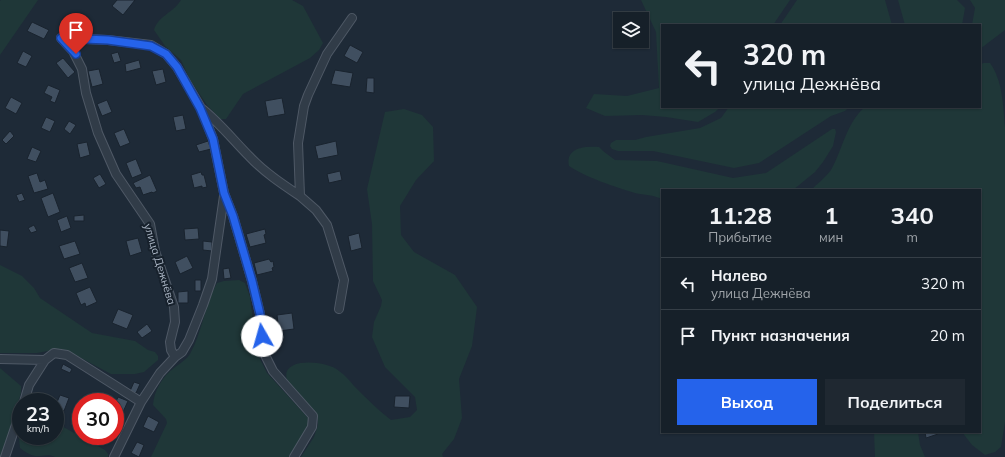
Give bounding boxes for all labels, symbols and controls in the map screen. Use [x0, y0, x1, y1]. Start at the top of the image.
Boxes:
map controls [613, 12, 649, 48]
button: layers [613, 12, 649, 48]
pin [59, 13, 93, 54]
icon: arrive [65, 19, 87, 41]
text: 320 m [743, 37, 826, 72]
icon: left [677, 40, 729, 92]
text: улица Дежнёва [743, 72, 881, 95]
text: 11:28 [708, 200, 772, 230]
text: 1 [824, 200, 838, 230]
text: 340 [891, 200, 934, 230]
street label: улица Дежнёва [141, 222, 179, 306]
text: Прибытие [708, 229, 772, 245]
text: мин [819, 229, 843, 245]
text: m [906, 229, 918, 245]
text: Налево [711, 266, 767, 285]
icon: left [677, 273, 699, 295]
text: 320 m [921, 274, 965, 293]
text: улица Дежнёва [711, 285, 811, 301]
position arrow [241, 315, 283, 357]
icon: arrive [677, 325, 699, 347]
text: Пункт назначения [711, 326, 850, 345]
text: 20 m [930, 326, 965, 345]
button: Выход [677, 379, 817, 425]
button: Поделиться [825, 379, 965, 425]
speed limit sign: 30 [72, 393, 124, 445]
text: 23 [26, 401, 50, 426]
text: km/h [27, 422, 49, 435]

